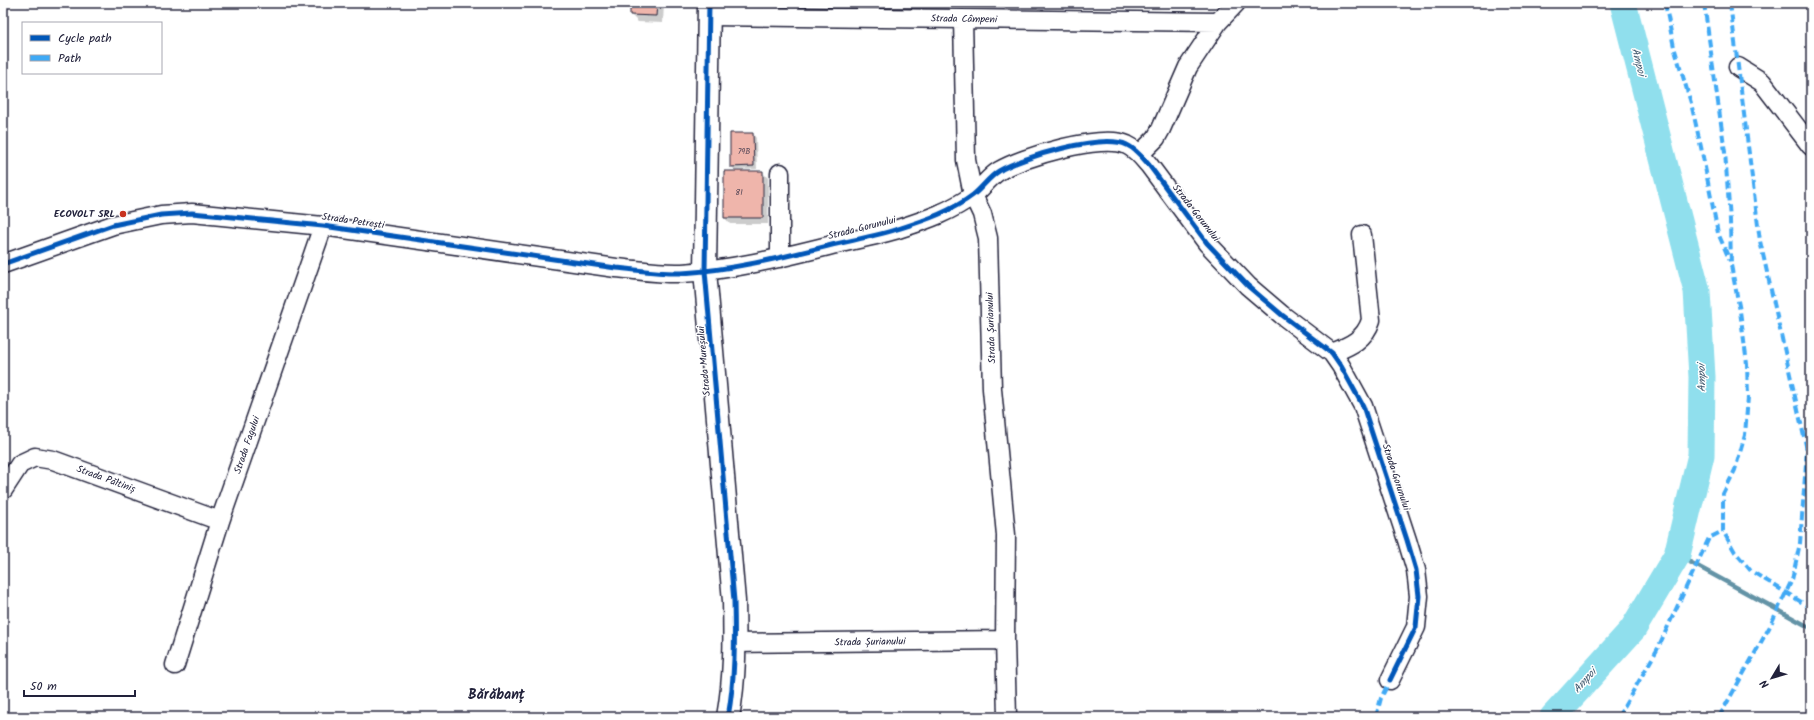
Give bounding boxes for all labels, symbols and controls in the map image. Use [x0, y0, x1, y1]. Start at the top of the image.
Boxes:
street label: Strada Câmpeni [931, 10, 998, 28]
legend [22, 22, 162, 74]
text: Cycle path [58, 29, 112, 48]
water label: Ampoi [1626, 46, 1651, 80]
text: Path [58, 49, 81, 68]
house number: 79B [738, 145, 750, 158]
street label: Strada Gorunului [1168, 181, 1224, 246]
house number: 81 [735, 186, 743, 199]
place label: ECOVOLT SRL [54, 206, 115, 222]
marker: ECOVOLT SRL [118, 209, 128, 219]
street label: Strada Petrești [321, 209, 386, 233]
street label: Strada Gorunului [826, 212, 898, 244]
street label: Strada Șurianului [982, 292, 1000, 364]
street label: Strada Mureșului [693, 325, 715, 397]
water label: Ampoi [1693, 361, 1711, 392]
street label: Strada Fagului [230, 413, 265, 476]
street label: Strada Gorunului [1378, 442, 1415, 513]
street label: Strada Păltiniș [74, 461, 138, 497]
street label: Strada Șurianului [834, 633, 906, 651]
north arrow [1752, 658, 1792, 698]
water label: Ampoi [1569, 663, 1603, 698]
scale bar [24, 672, 135, 698]
text: N [1756, 675, 1774, 692]
text: 50 m [30, 677, 57, 696]
district label: Bărăbanț [468, 684, 525, 706]

